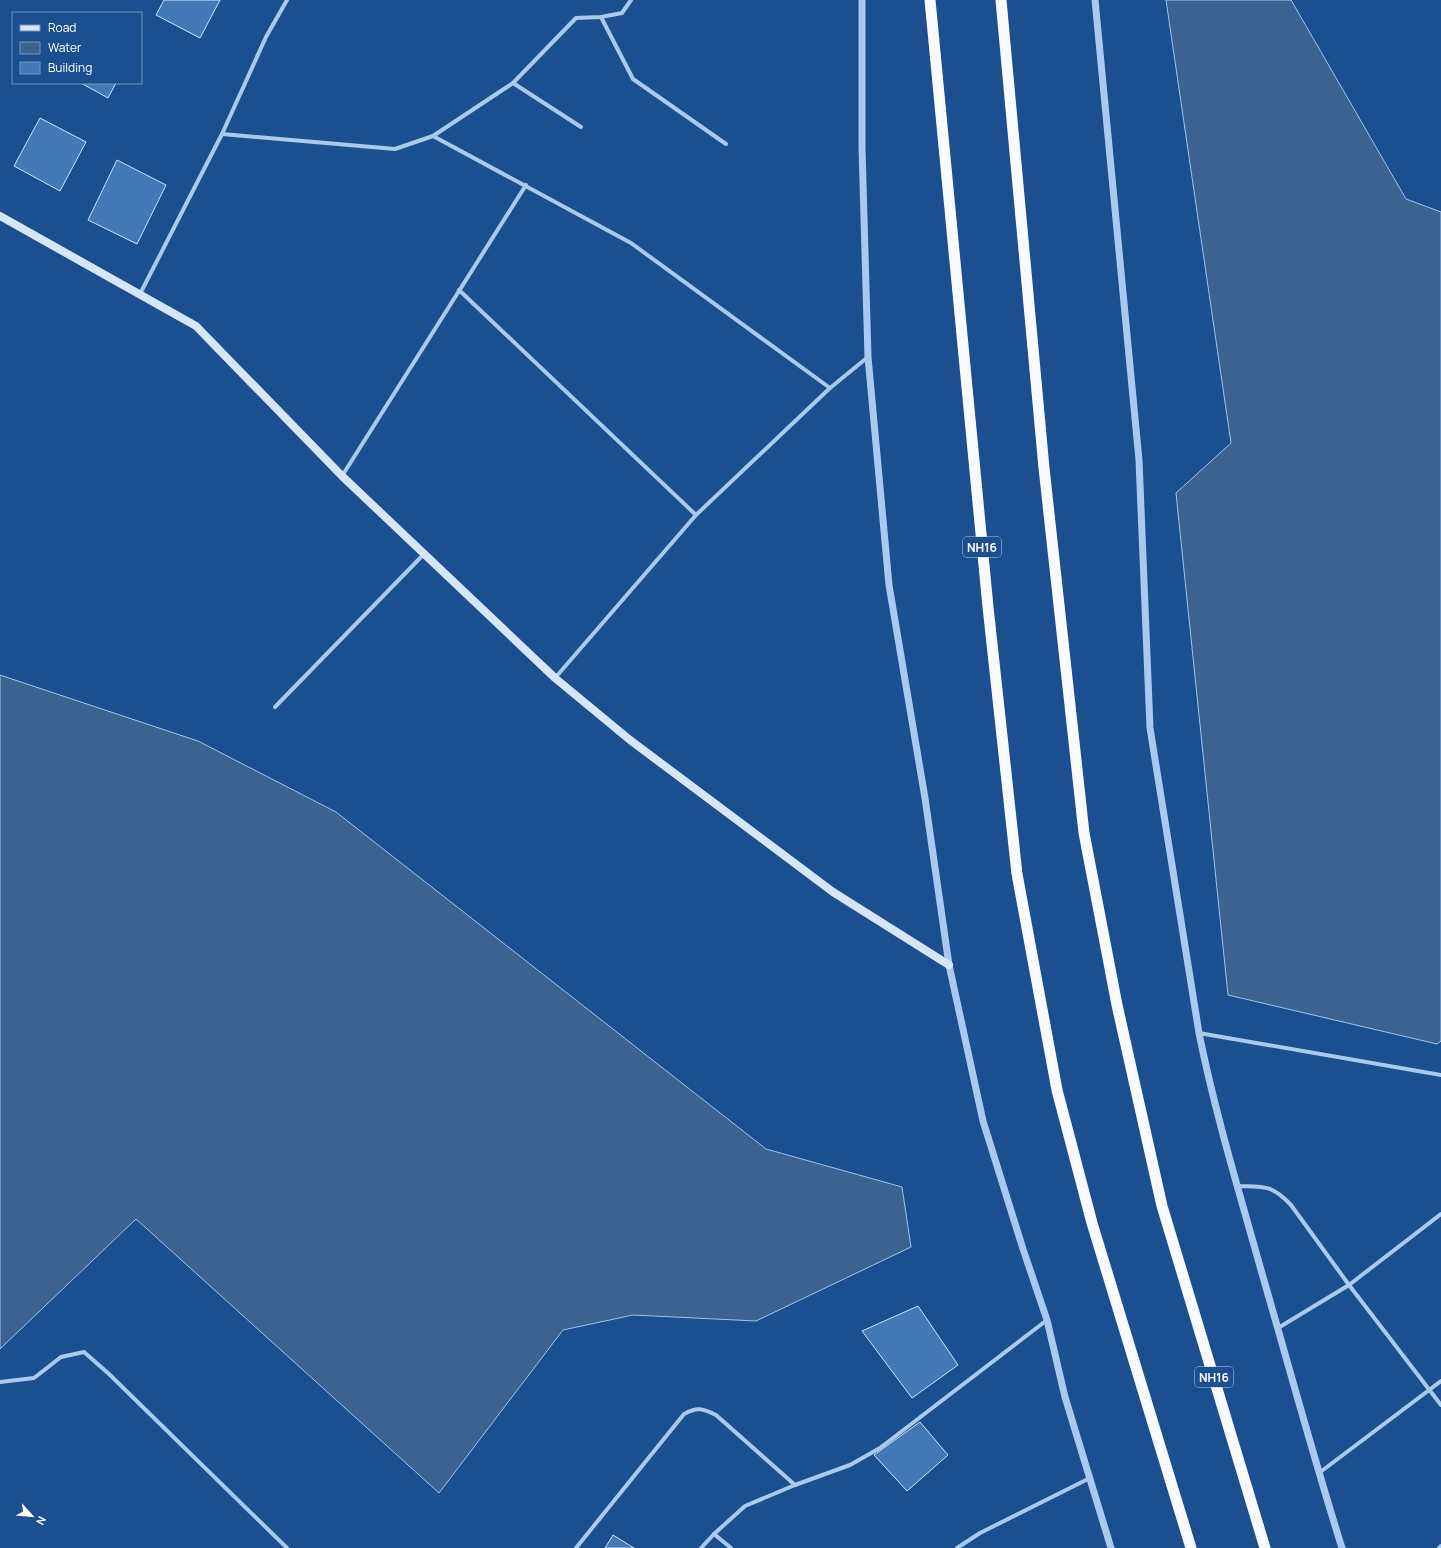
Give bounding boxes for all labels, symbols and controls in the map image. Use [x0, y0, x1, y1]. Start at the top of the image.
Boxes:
legend [12, 12, 142, 84]
text: Road [48, 19, 76, 36]
text: Water [48, 39, 82, 56]
text: Building [48, 59, 92, 76]
road number: NH16 [963, 537, 1001, 557]
road number: NH16 [1195, 1367, 1233, 1387]
north arrow [12, 1496, 52, 1536]
text: N [33, 1514, 50, 1528]

